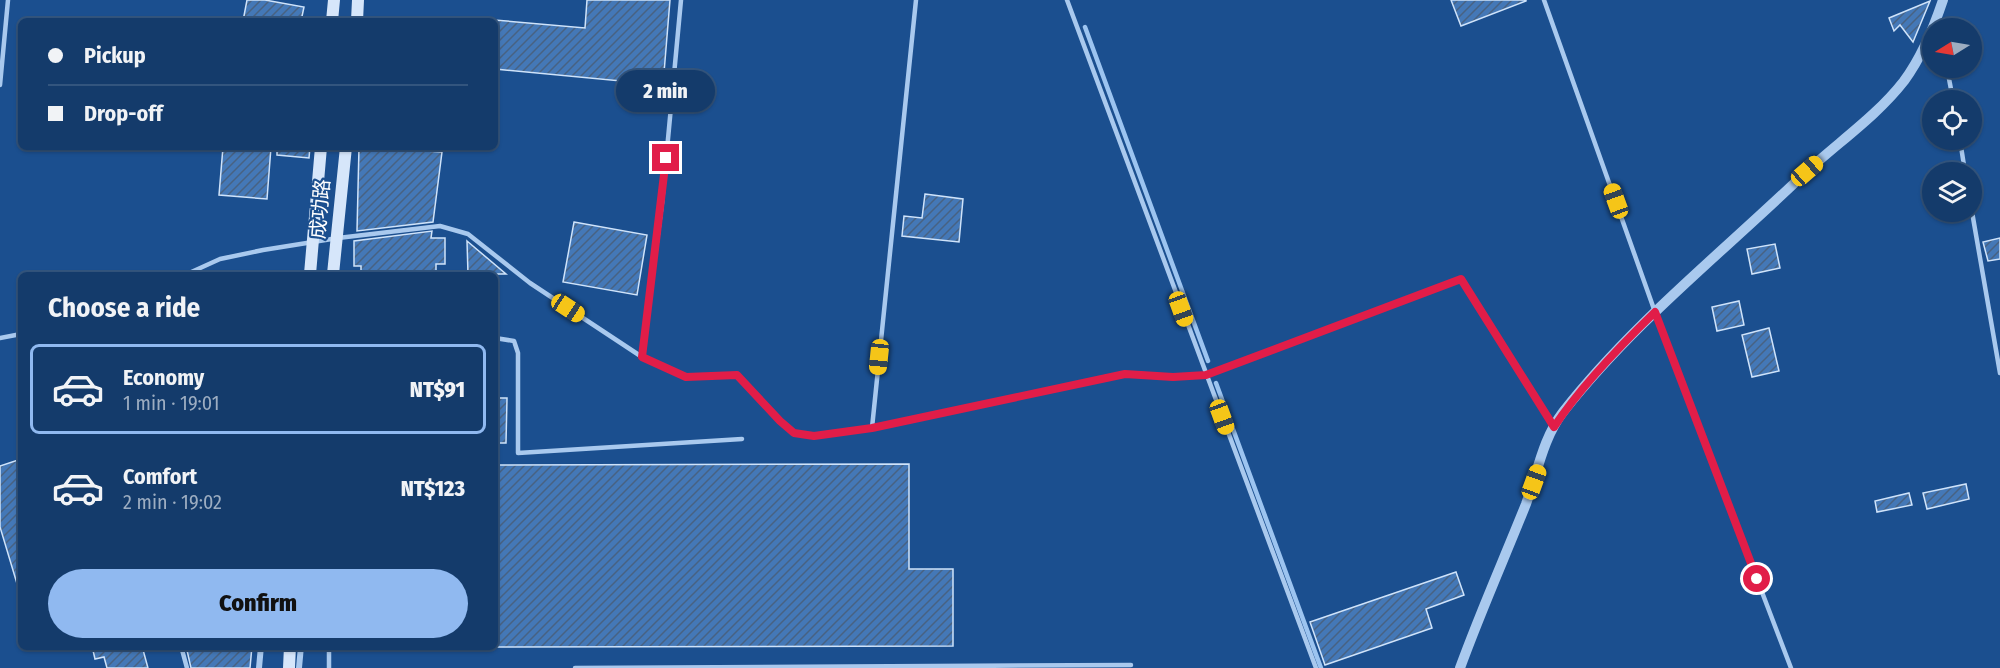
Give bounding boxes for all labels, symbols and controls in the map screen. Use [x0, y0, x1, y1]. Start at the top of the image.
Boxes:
north arrow [1922, 18, 1982, 78]
map controls [1922, 18, 1982, 222]
text: Pickup [84, 42, 146, 69]
callout: 2 min [616, 71, 716, 113]
text: 2 min [643, 79, 688, 103]
button: locate [1922, 90, 1982, 150]
text: Drop-off [84, 100, 163, 127]
route end [652, 144, 679, 171]
car [1788, 152, 1826, 190]
button: layers [1922, 162, 1982, 222]
street label: 成功路 [305, 178, 335, 240]
car [1601, 181, 1631, 221]
car [1166, 289, 1196, 329]
car [548, 291, 588, 325]
text: Choose a ride [48, 292, 200, 324]
car [868, 338, 890, 376]
icon: car [51, 362, 105, 416]
text: Economy [123, 364, 204, 391]
text: NT$91 [410, 376, 465, 403]
text: 1 min · 19:01 [123, 391, 220, 415]
car [1207, 397, 1237, 437]
icon: car [51, 461, 105, 515]
car [1519, 462, 1549, 502]
text: Comfort [123, 463, 197, 490]
text: NT$123 [401, 475, 465, 502]
text: 2 min · 19:02 [123, 490, 222, 514]
route start [1743, 565, 1770, 592]
button: Confirm [48, 569, 468, 638]

